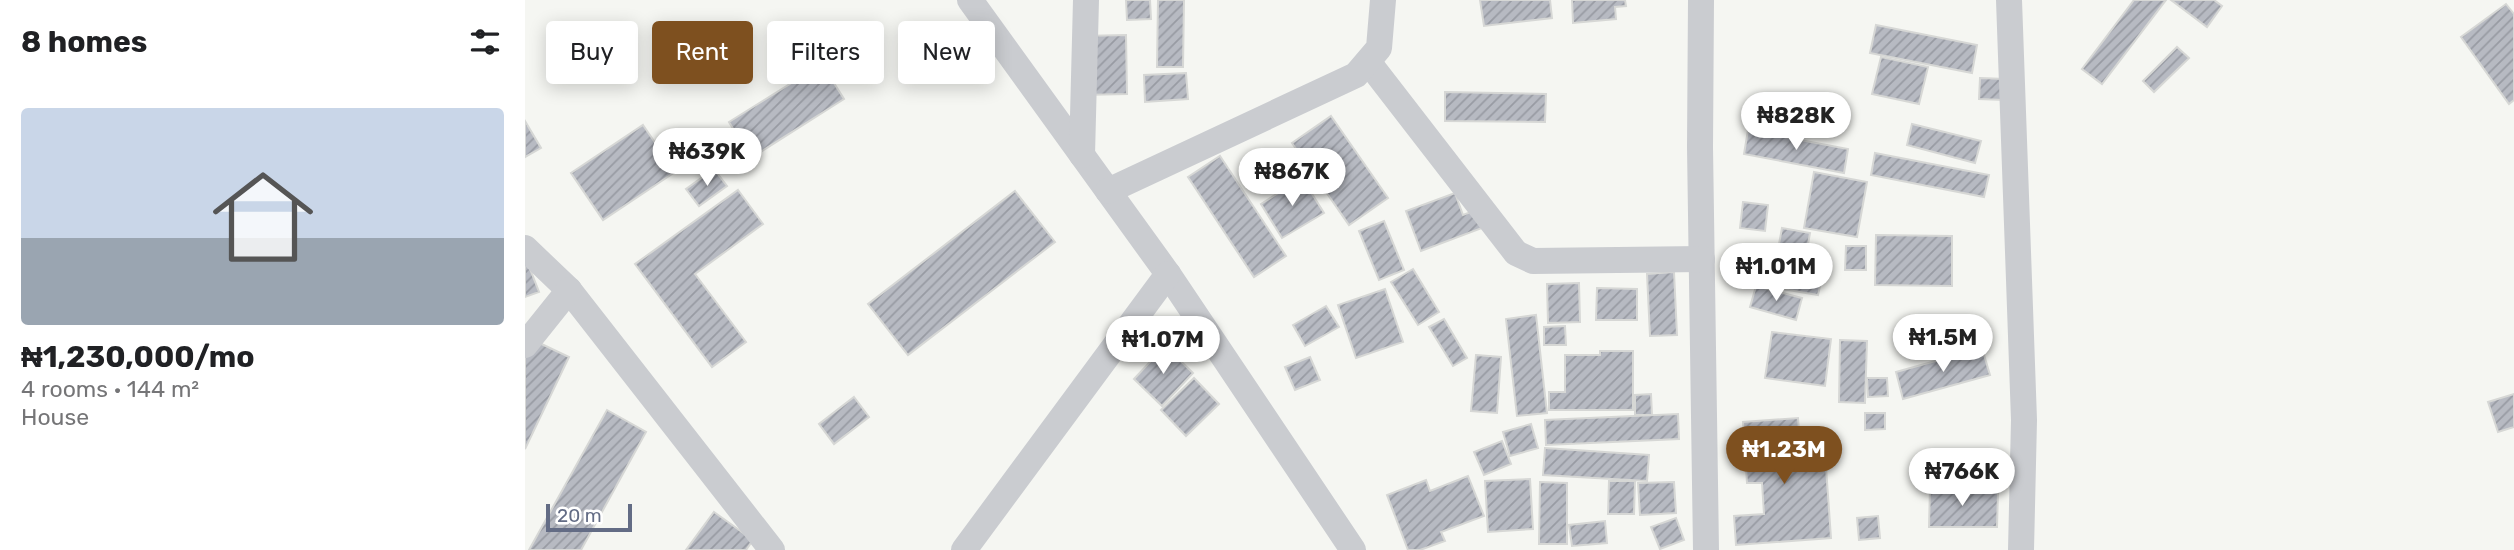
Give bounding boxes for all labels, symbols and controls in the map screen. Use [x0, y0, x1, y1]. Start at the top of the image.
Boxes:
chip: Buy [546, 21, 638, 84]
chip: Rent [652, 21, 753, 84]
chip: Filters [767, 21, 884, 84]
chip: New [898, 21, 995, 84]
icon: filters [466, 23, 504, 61]
text: 8 homes [21, 24, 147, 60]
pin: ₦828K [1747, 92, 1845, 152]
text: ₦828K [1757, 101, 1835, 129]
pin: ₦639K [658, 128, 756, 188]
text: ₦639K [669, 137, 745, 165]
pin: ₦867K [1243, 148, 1341, 208]
icon: home [200, 154, 326, 280]
text: ₦867K [1255, 157, 1329, 185]
pin: ₦1.01M [1719, 244, 1833, 303]
text: ₦1.01M [1736, 252, 1816, 280]
pin: ₦1.5M [1894, 314, 1992, 374]
pin: ₦1.07M [1106, 316, 1220, 376]
text: ₦1.5M [1909, 323, 1977, 351]
text: ₦1.07M [1122, 325, 1204, 353]
text: ₦1,230,000/mo [21, 339, 255, 375]
text: 4 rooms · 144 m² [21, 375, 199, 403]
text: House [21, 403, 89, 431]
pin: ₦1.23M [1727, 426, 1841, 486]
text: ₦1.23M [1742, 435, 1826, 463]
pin: ₦766K [1913, 448, 2011, 508]
text: ₦766K [1925, 457, 1999, 485]
scale bar [546, 501, 632, 533]
text: 20 m [557, 504, 602, 527]

